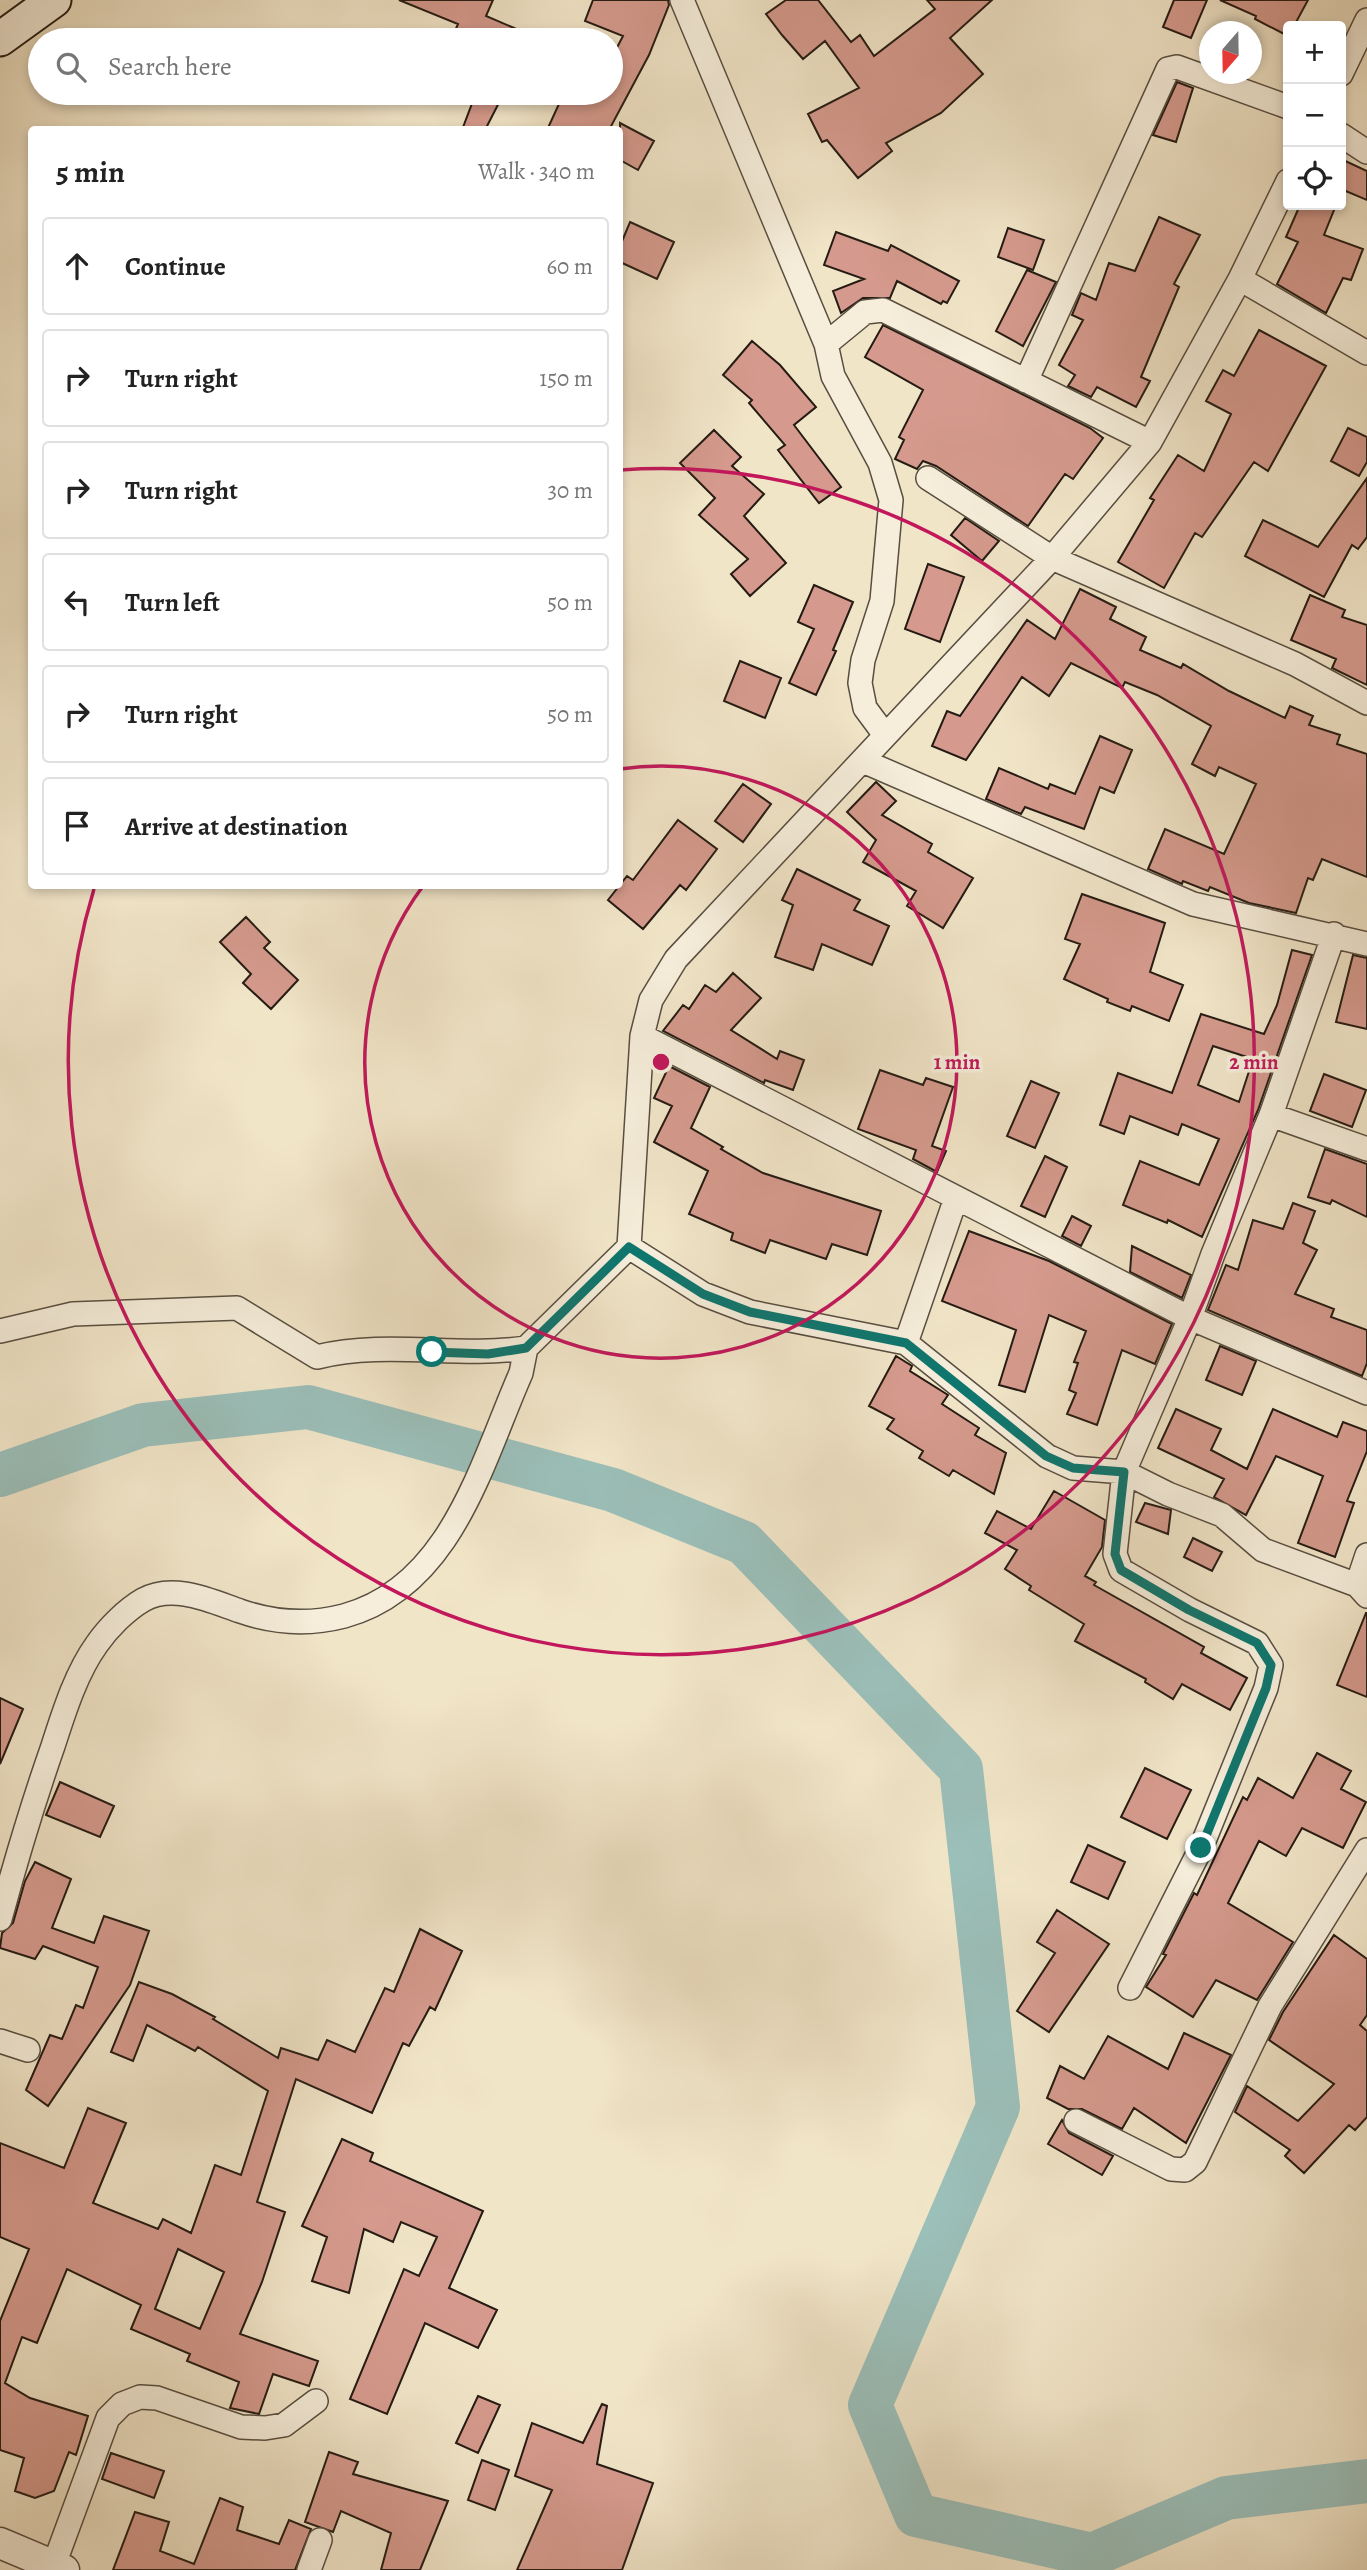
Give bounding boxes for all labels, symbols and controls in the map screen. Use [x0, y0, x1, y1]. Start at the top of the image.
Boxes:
north arrow [1199, 21, 1262, 84]
map controls [1283, 21, 1346, 210]
button: + [1283, 21, 1346, 84]
search box [28, 28, 623, 105]
icon: search [52, 48, 90, 86]
text: Search here [108, 49, 232, 84]
button: − [1283, 84, 1346, 147]
button: locate [1283, 147, 1346, 210]
text: 5 min [56, 152, 125, 192]
text: Walk · 340 m [478, 156, 595, 187]
icon: ahead [58, 247, 96, 285]
text: Continue [125, 249, 226, 284]
text: 60 m [546, 251, 593, 282]
icon: right [58, 359, 96, 397]
text: Turn right [125, 361, 238, 396]
text: 150 m [539, 363, 593, 394]
icon: right [58, 471, 96, 509]
text: Turn right [125, 473, 238, 508]
text: 30 m [547, 475, 593, 506]
icon: left [58, 583, 96, 621]
text: Turn left [125, 585, 220, 620]
text: 50 m [547, 587, 593, 618]
icon: right [58, 695, 96, 733]
text: Turn right [125, 697, 238, 732]
text: 50 m [547, 699, 593, 730]
icon: arrive [58, 807, 96, 845]
text: Arrive at destination [125, 809, 348, 844]
text: 1 min [934, 1048, 981, 1076]
text: 2 min [1229, 1048, 1279, 1076]
centre of rings [649, 1050, 673, 1074]
route start [416, 1336, 447, 1367]
route end [1185, 1832, 1216, 1863]

